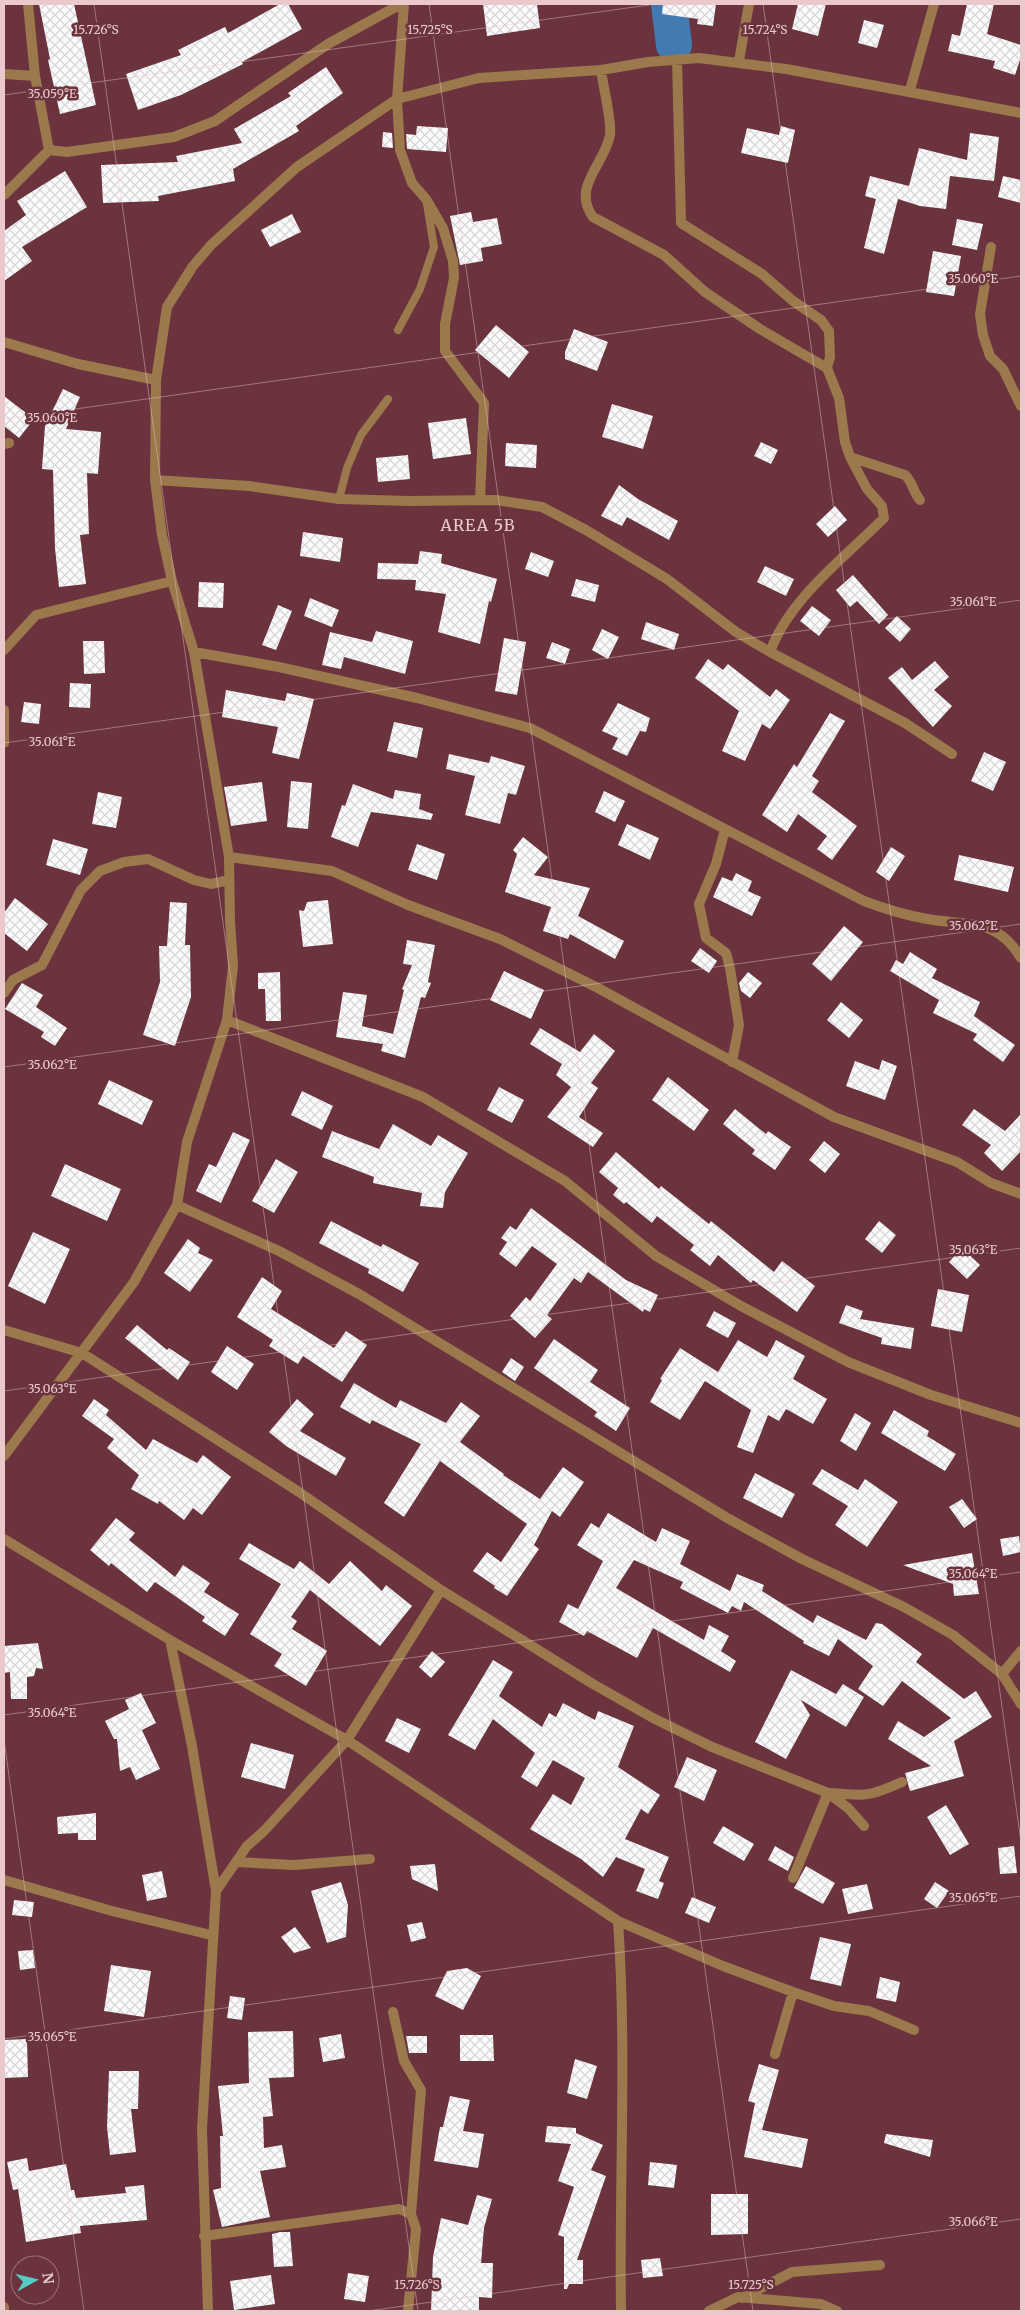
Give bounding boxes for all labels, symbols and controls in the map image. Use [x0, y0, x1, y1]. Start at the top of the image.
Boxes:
text: 15.726°S [73, 22, 119, 37]
text: 15.725°S [407, 22, 453, 37]
text: 15.724°S [743, 22, 787, 37]
text: 35.059°E [27, 86, 77, 101]
text: 35.060°E [948, 271, 999, 286]
text: 35.060°E [27, 410, 78, 425]
district label: AREA 5B [440, 515, 515, 535]
text: 35.061°E [950, 594, 997, 609]
text: 35.061°E [29, 734, 76, 749]
text: 35.062°E [948, 918, 998, 933]
text: 35.062°E [27, 1057, 77, 1072]
text: 35.063°E [949, 1242, 998, 1257]
text: 35.063°E [28, 1381, 77, 1396]
text: 35.064°E [949, 1566, 998, 1581]
text: 35.064°E [28, 1705, 77, 1720]
text: 35.065°E [949, 1890, 998, 1905]
text: 35.065°E [28, 2029, 77, 2044]
text: 35.066°E [948, 2214, 998, 2229]
north arrow [10, 2255, 60, 2305]
text: N [38, 2271, 58, 2285]
text: 15.726°S [394, 2277, 440, 2292]
text: 15.725°S [728, 2277, 774, 2292]

